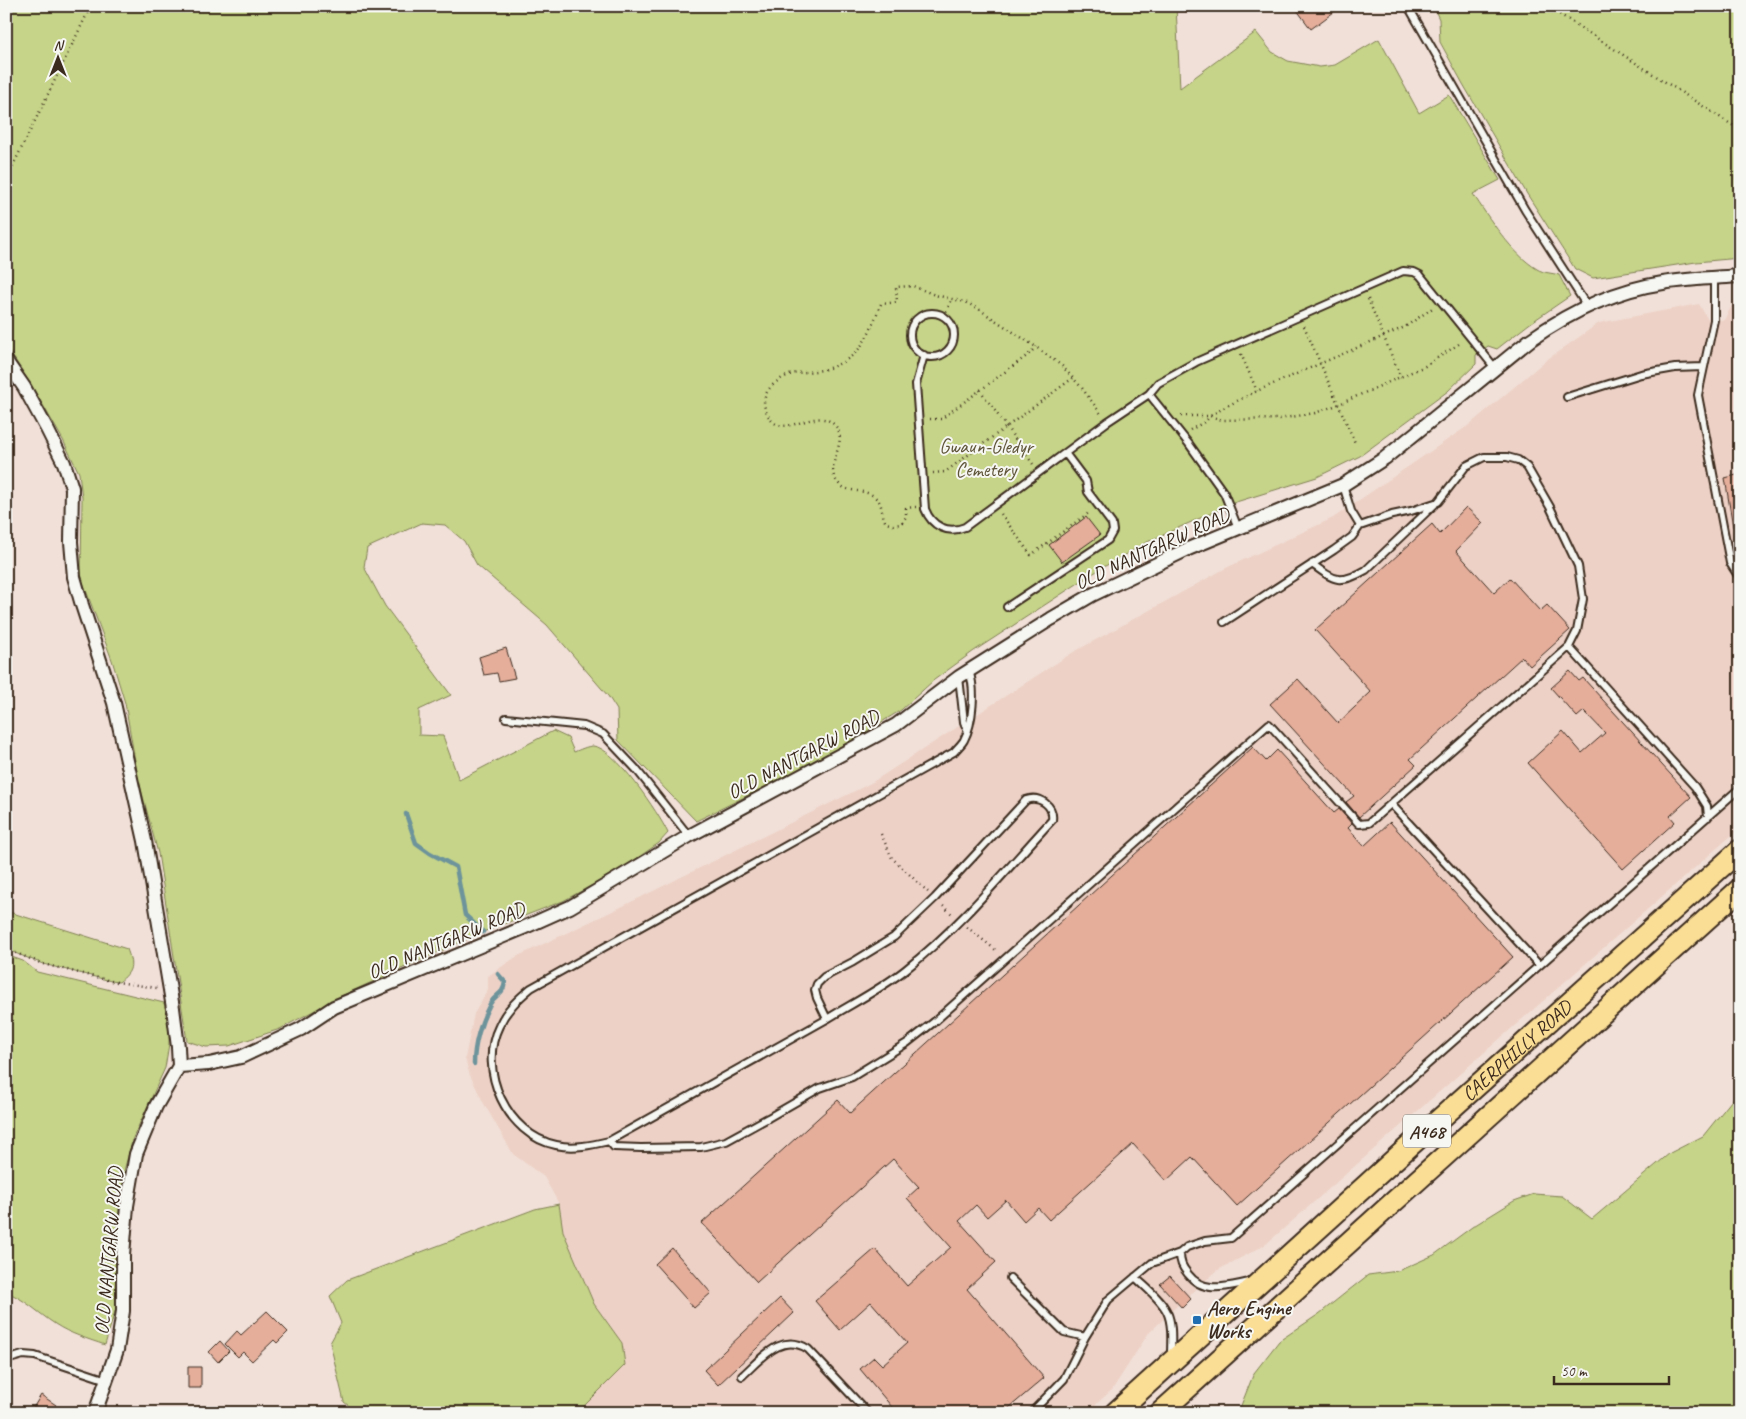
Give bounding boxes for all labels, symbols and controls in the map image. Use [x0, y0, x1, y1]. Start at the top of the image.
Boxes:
north arrow [32, 32, 82, 82]
text: N [54, 37, 65, 54]
park label: Gwaun-Gledyr Cemetery [939, 434, 1035, 482]
street label: OLD NANTGARW ROAD [1071, 501, 1235, 595]
street label: OLD NANTGARW ROAD [723, 703, 885, 805]
street label: OLD NANTGARW ROAD [364, 896, 530, 985]
street label: CAERPHILLY ROAD [1457, 993, 1579, 1106]
road number: A468 [1403, 1114, 1451, 1148]
street label: OLD NANTGARW ROAD [89, 1165, 128, 1336]
place label: Aero Engine Works [1207, 1296, 1293, 1344]
marker: Aero Engine Works [1191, 1314, 1203, 1326]
scale bar [1554, 1354, 1668, 1386]
text: 50 m [1561, 1362, 1588, 1381]

